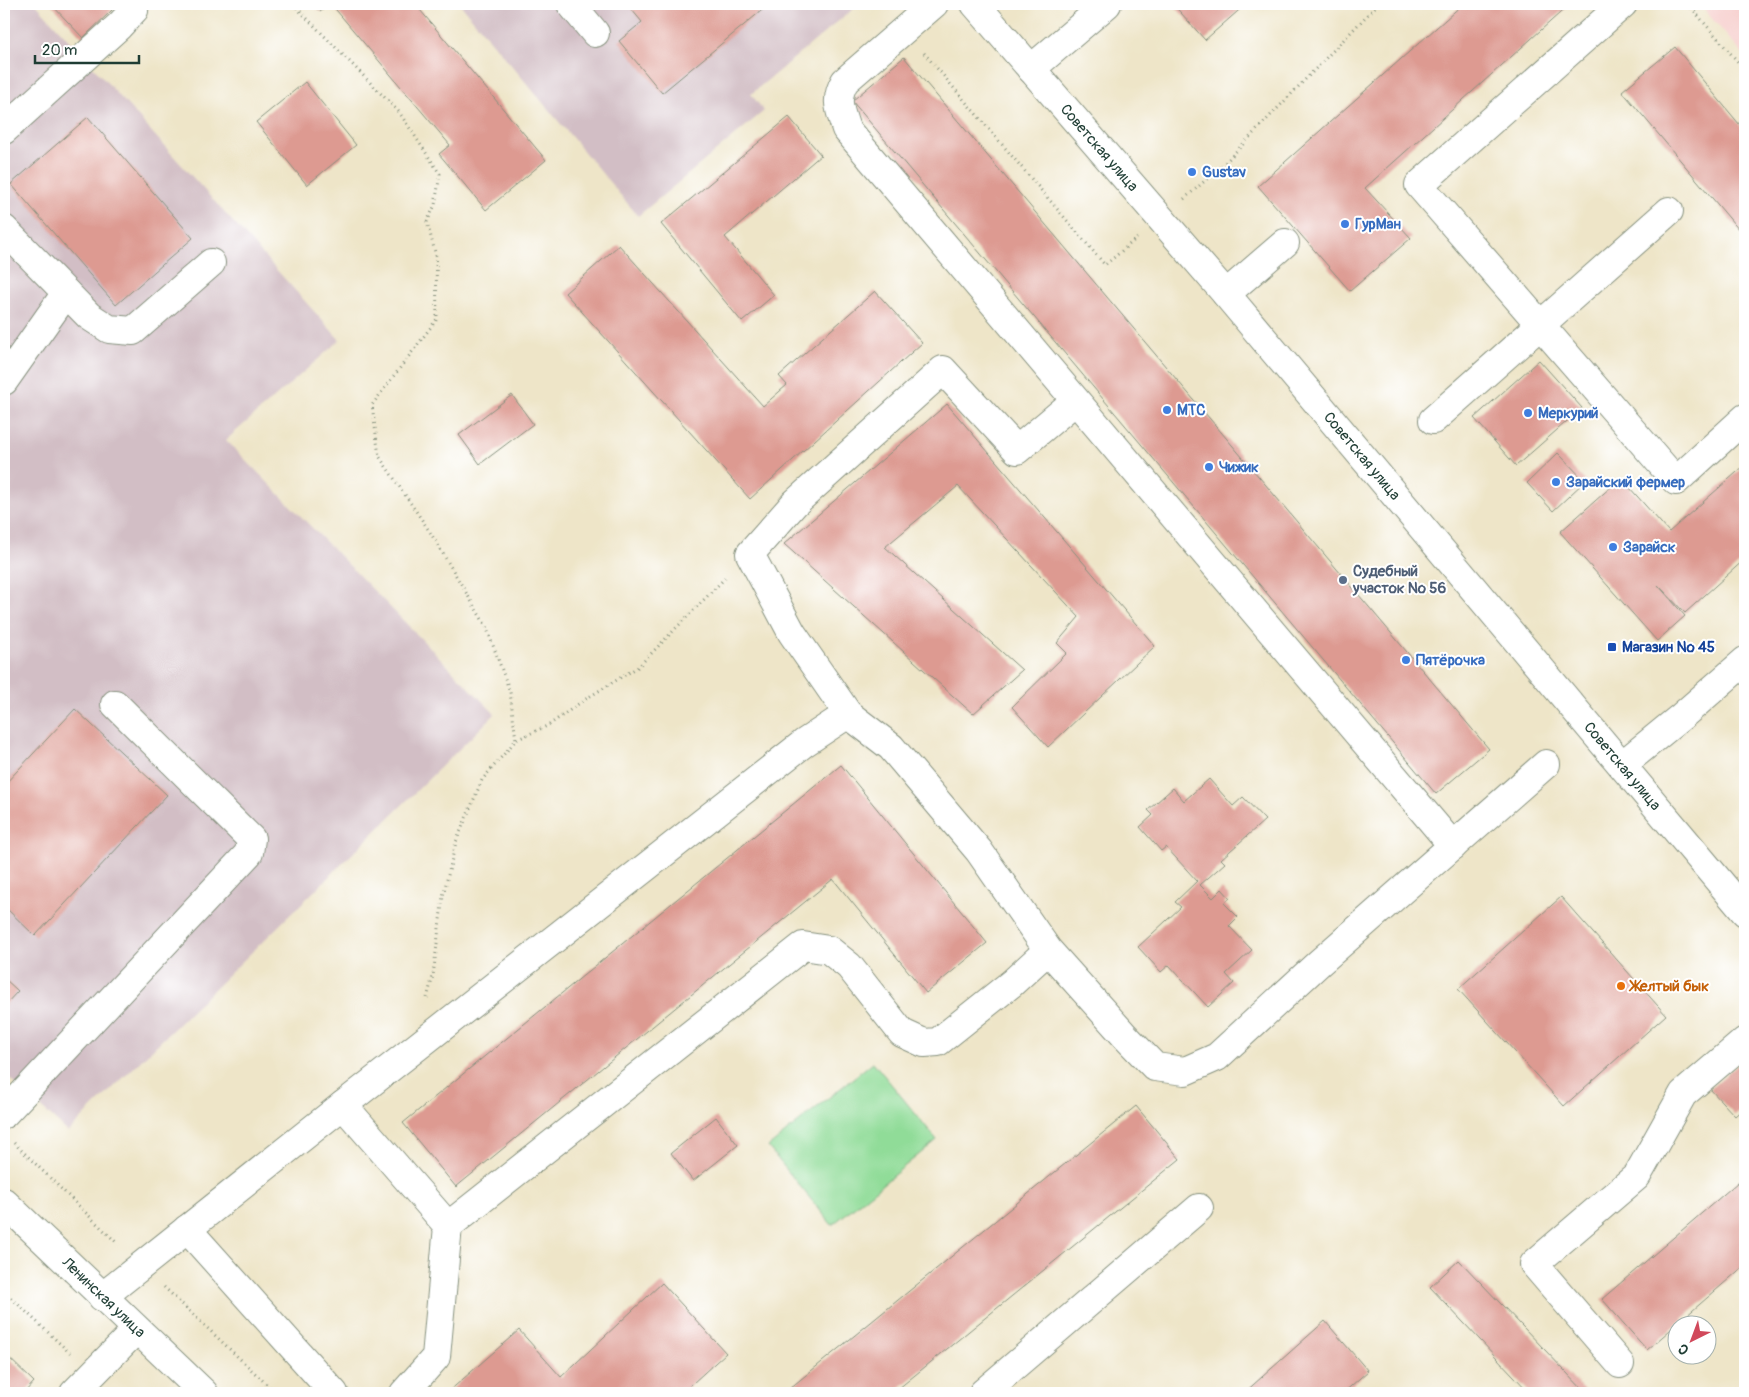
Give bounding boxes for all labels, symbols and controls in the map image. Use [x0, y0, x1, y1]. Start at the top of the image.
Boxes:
scale bar [35, 32, 139, 64]
text: 20 m [42, 41, 77, 60]
street label: Советская улица [1056, 100, 1142, 195]
place label: Gustav [1202, 163, 1246, 182]
marker: Gustav [1186, 166, 1198, 178]
place label: ГурМан [1355, 215, 1401, 234]
marker: ГурМан [1339, 218, 1351, 230]
place label: МТС [1177, 401, 1205, 420]
marker: МТС [1161, 404, 1173, 416]
place label: Меркурий [1538, 404, 1598, 423]
marker: Меркурий [1522, 407, 1534, 419]
street label: Советская улица [1319, 408, 1405, 504]
place label: Чижик [1219, 458, 1259, 477]
marker: Чижик [1203, 461, 1215, 473]
place label: Зарайский фермер [1566, 473, 1685, 492]
marker: Зарайский фермер [1550, 476, 1562, 488]
place label: Зарайск [1623, 538, 1676, 557]
marker: Зарайск [1607, 541, 1619, 553]
place label: Судебный участок № 56 [1352, 562, 1446, 598]
marker: Судебный участок № 56 [1337, 574, 1349, 586]
place label: Магазин № 45 [1622, 638, 1715, 657]
marker: Магазин № 45 [1606, 641, 1618, 653]
place label: Пятёрочка [1416, 651, 1485, 670]
marker: Пятёрочка [1400, 654, 1412, 666]
street label: Советская улица [1580, 718, 1665, 814]
place label: Желтый бык [1628, 977, 1709, 996]
marker: Желтый бык [1615, 980, 1627, 992]
street label: Ленинская улица [57, 1252, 149, 1342]
north arrow [1666, 1314, 1716, 1364]
text: С [1674, 1340, 1693, 1358]

